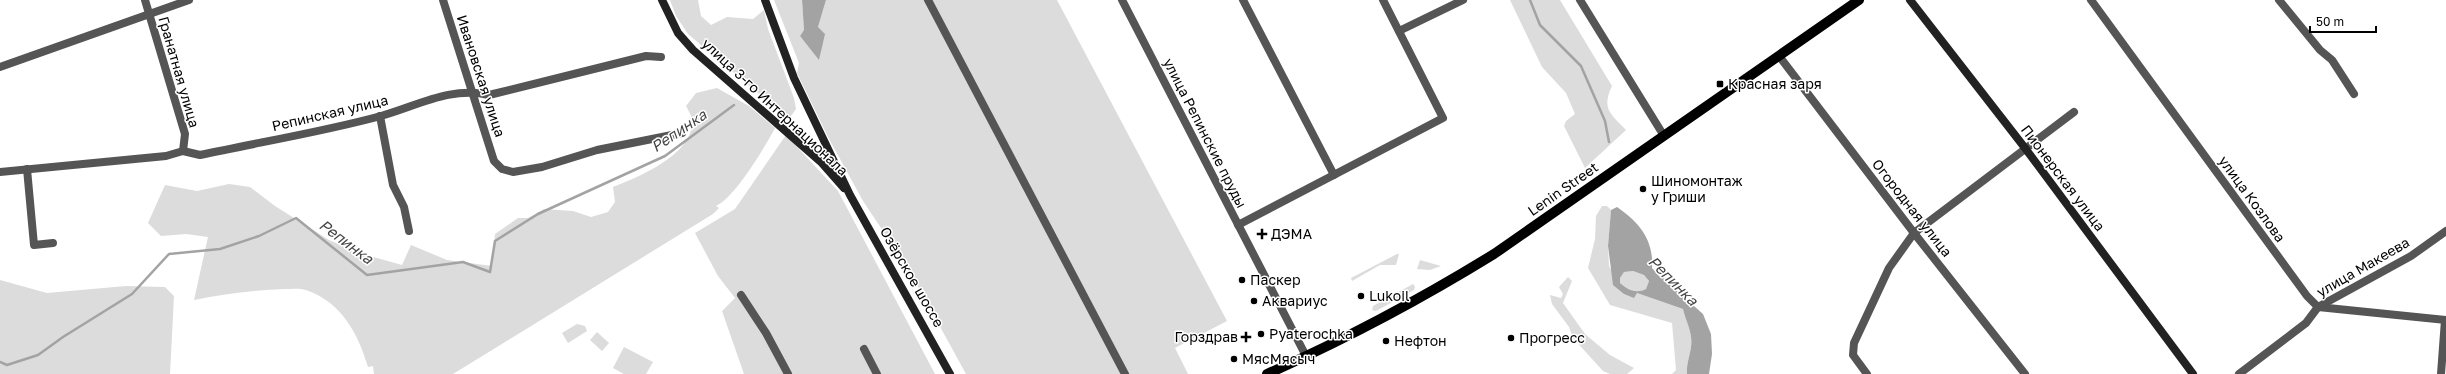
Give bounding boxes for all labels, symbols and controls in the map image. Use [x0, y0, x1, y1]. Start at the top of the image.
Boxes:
scale bar [2310, 8, 2376, 34]
street label: Ивановская улица [454, 13, 509, 139]
street label: Гранатная улица [155, 14, 203, 129]
text: 50 m [2316, 14, 2344, 29]
street label: улица 3-го Интернационала [699, 34, 852, 179]
street label: улица Репинские пруды [1160, 55, 1251, 211]
place label: Красная заря [1728, 75, 1822, 92]
marker: Красная заря [1715, 79, 1725, 89]
street label: Репинская улица [270, 91, 390, 134]
water label: Репинка [647, 105, 710, 155]
street label: Пионерская улица [2018, 121, 2109, 234]
street label: улица Козлова [2215, 152, 2289, 245]
street label: Огородная улица [1869, 155, 1956, 260]
street label: Lenin Street [1524, 158, 1601, 219]
place label: Шиномонтаж у Гриши [1651, 172, 1743, 205]
marker: Шиномонтаж у Гриши [1638, 184, 1648, 194]
water label: Репинка [316, 215, 377, 268]
street label: Озёрское шоссе [877, 224, 948, 330]
place label: ДЭМА [1271, 225, 1313, 242]
marker: ДЭМА [1256, 228, 1268, 240]
street label: улица Макеева [2313, 233, 2412, 300]
water label: Репинка [1645, 252, 1703, 309]
place label: Паскер [1250, 271, 1301, 288]
marker: Паскер [1237, 275, 1247, 285]
place label: Lukoil [1369, 287, 1409, 304]
marker: Lukoil [1356, 291, 1366, 301]
place label: Аквариус [1262, 292, 1328, 309]
marker: Аквариус [1249, 296, 1259, 306]
place label: Pyaterochka [1269, 325, 1353, 342]
place label: Горздрав [1174, 328, 1238, 345]
marker: Pyaterochka [1256, 329, 1266, 339]
place label: Прогресс [1519, 329, 1585, 346]
marker: Горздрав [1241, 332, 1251, 342]
place label: Нефтон [1394, 332, 1447, 349]
marker: Прогресс [1506, 333, 1516, 343]
marker: Нефтон [1381, 336, 1391, 346]
place label: МясМясыч [1242, 350, 1315, 367]
marker: МясМясыч [1229, 354, 1239, 364]

